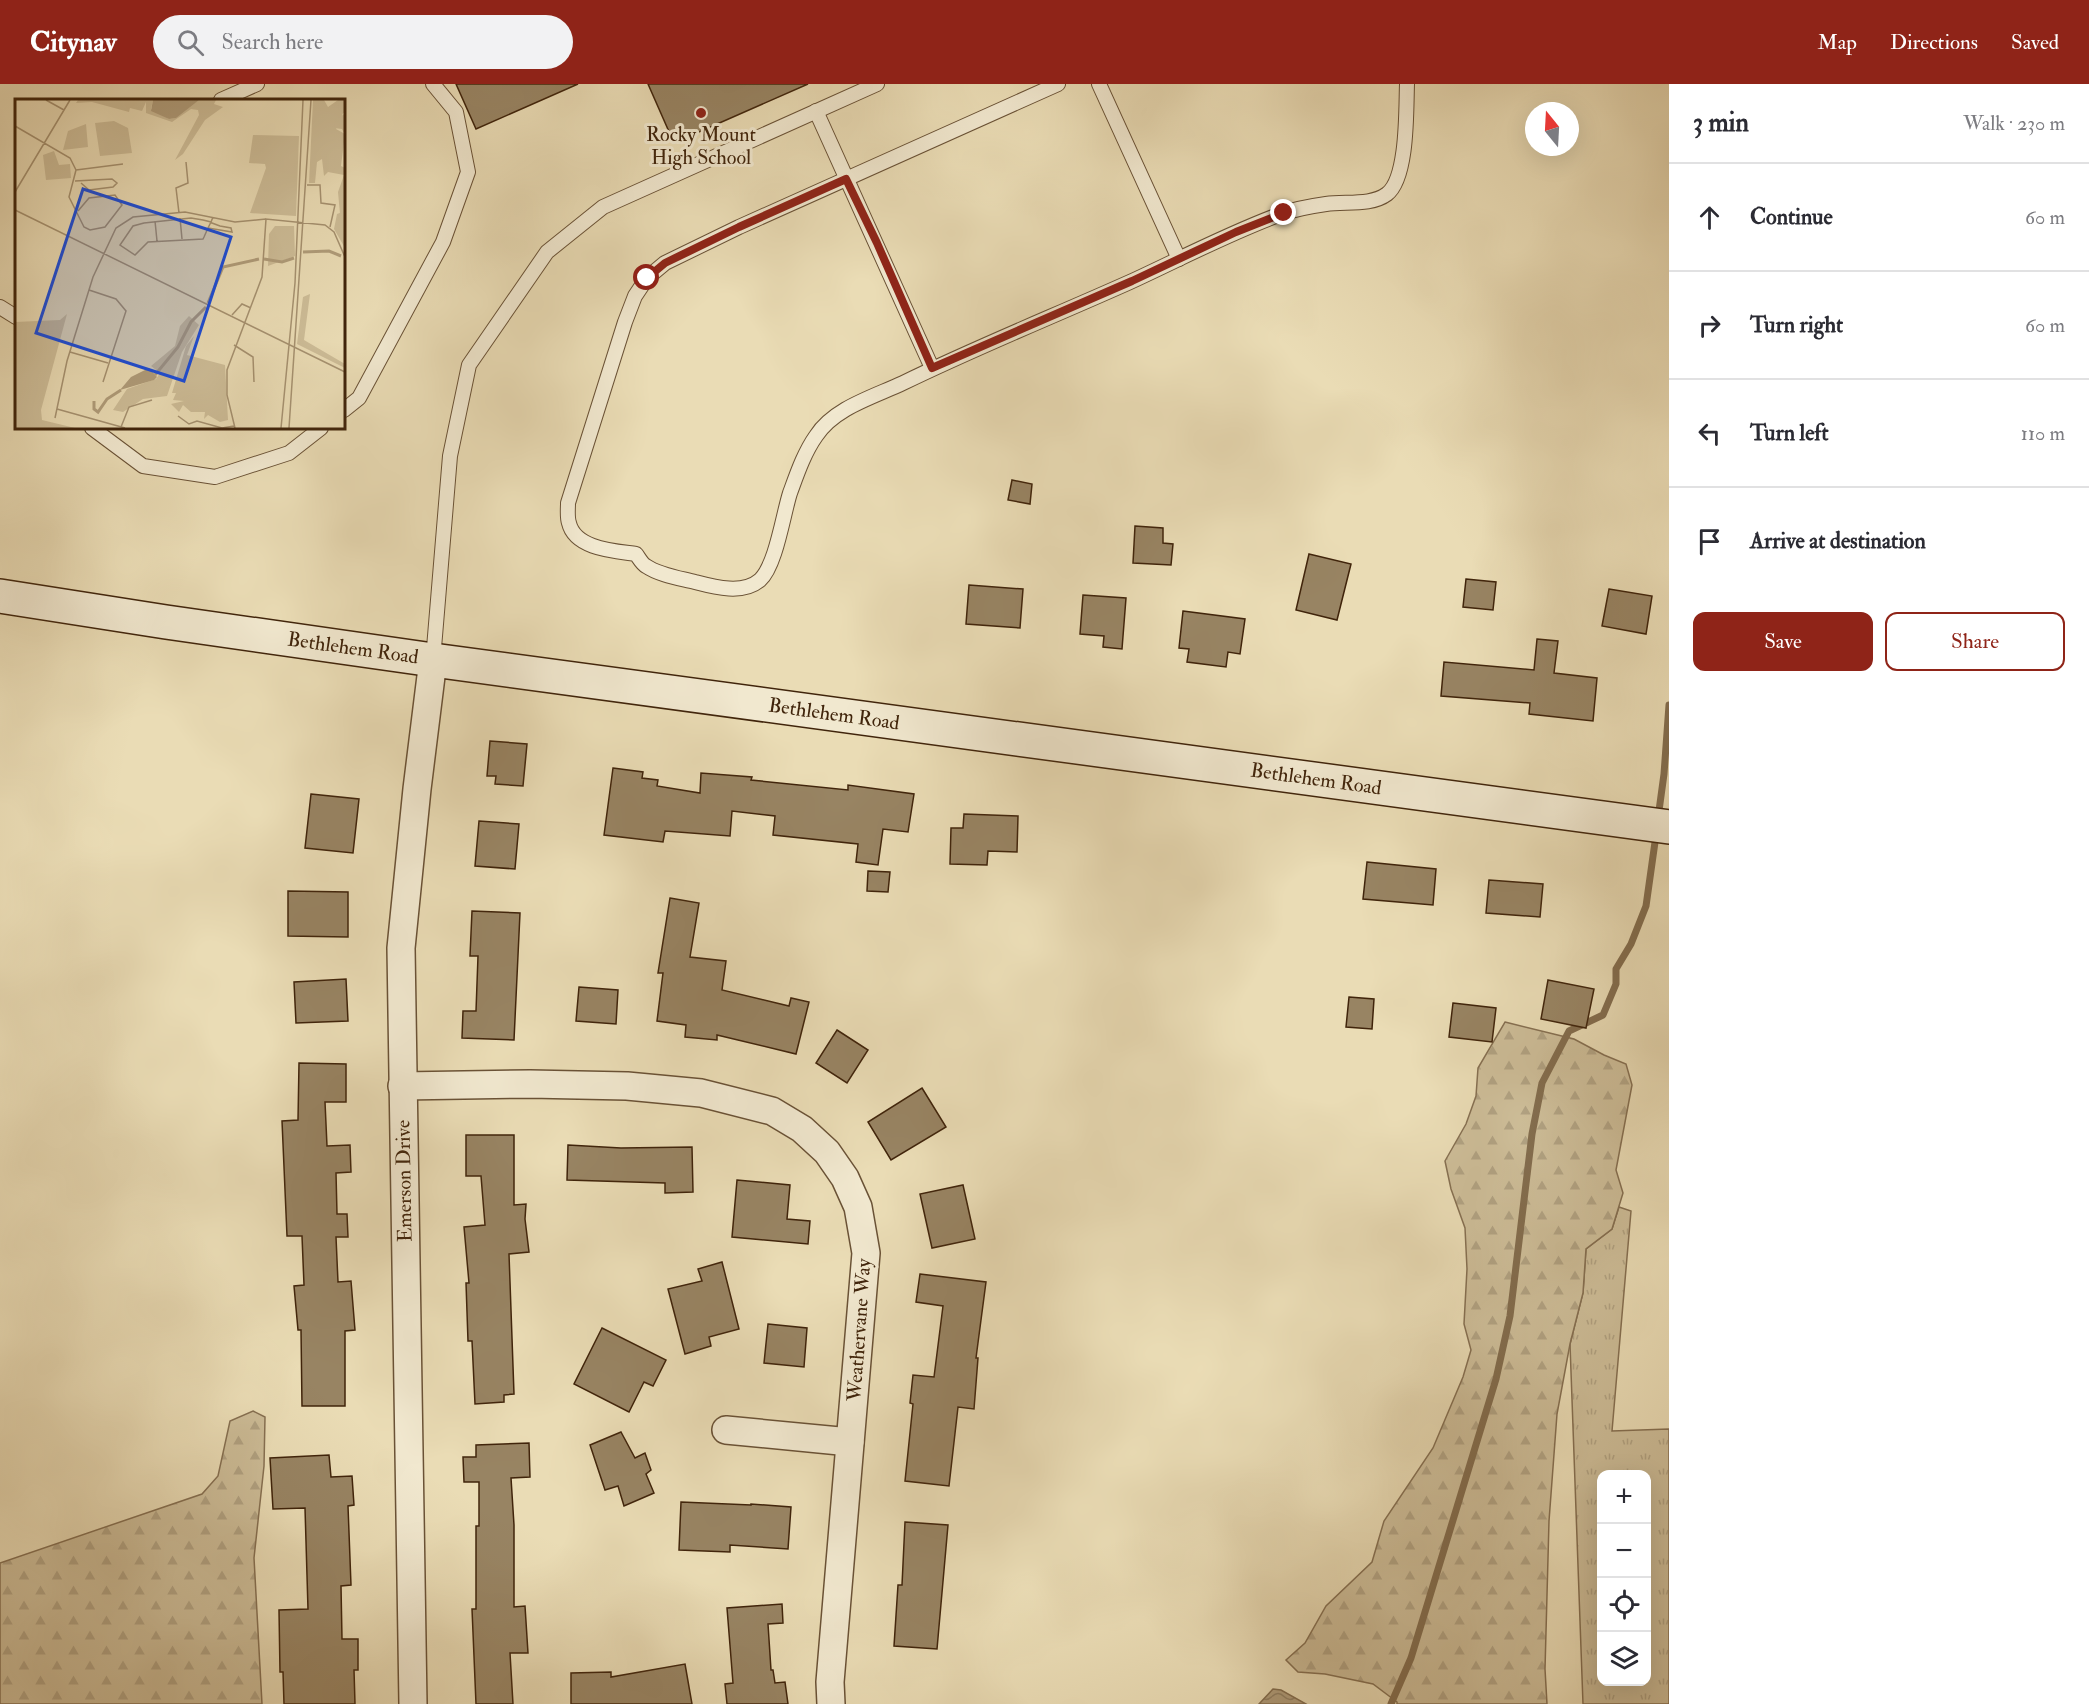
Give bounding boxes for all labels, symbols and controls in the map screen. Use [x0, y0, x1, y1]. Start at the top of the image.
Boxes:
search box [153, 15, 573, 69]
text: Citynav [30, 25, 117, 60]
icon: search [174, 26, 207, 59]
text: Search here [222, 28, 323, 56]
text: Map [1817, 29, 1857, 56]
text: Directions [1890, 29, 1978, 56]
text: Saved [2011, 29, 2059, 56]
inset map [15, 99, 345, 429]
north arrow [1525, 102, 1579, 156]
marker: Rocky Mount High School [694, 106, 708, 120]
text: 3 min [1693, 107, 1749, 139]
text: Walk · 230 m [1963, 111, 2065, 136]
place label: Rocky Mount High School [646, 122, 757, 170]
route end [1270, 199, 1296, 225]
icon: ahead [1693, 201, 1726, 234]
text: Continue [1750, 203, 1833, 231]
text: 60 m [2025, 205, 2065, 230]
route start [633, 264, 659, 290]
icon: right [1693, 309, 1726, 342]
text: Turn right [1750, 311, 1843, 339]
text: 60 m [2025, 313, 2065, 338]
icon: left [1693, 417, 1726, 450]
text: Turn left [1750, 419, 1829, 447]
text: 110 m [2021, 421, 2065, 446]
icon: arrive [1693, 525, 1726, 558]
text: Arrive at destination [1750, 527, 1926, 555]
button: Save [1693, 612, 1873, 671]
button: Share [1885, 612, 2065, 671]
street label: Bethlehem Road [286, 626, 420, 670]
street label: Bethlehem Road [767, 692, 901, 736]
street label: Bethlehem Road [1249, 757, 1383, 801]
street label: Emerson Drive [390, 1120, 418, 1242]
street label: Weathervane Way [841, 1257, 877, 1403]
map controls [1597, 1470, 1651, 1686]
button: + [1597, 1470, 1651, 1524]
button: − [1597, 1524, 1651, 1578]
button: locate [1597, 1578, 1651, 1632]
button: layers [1597, 1632, 1651, 1686]

